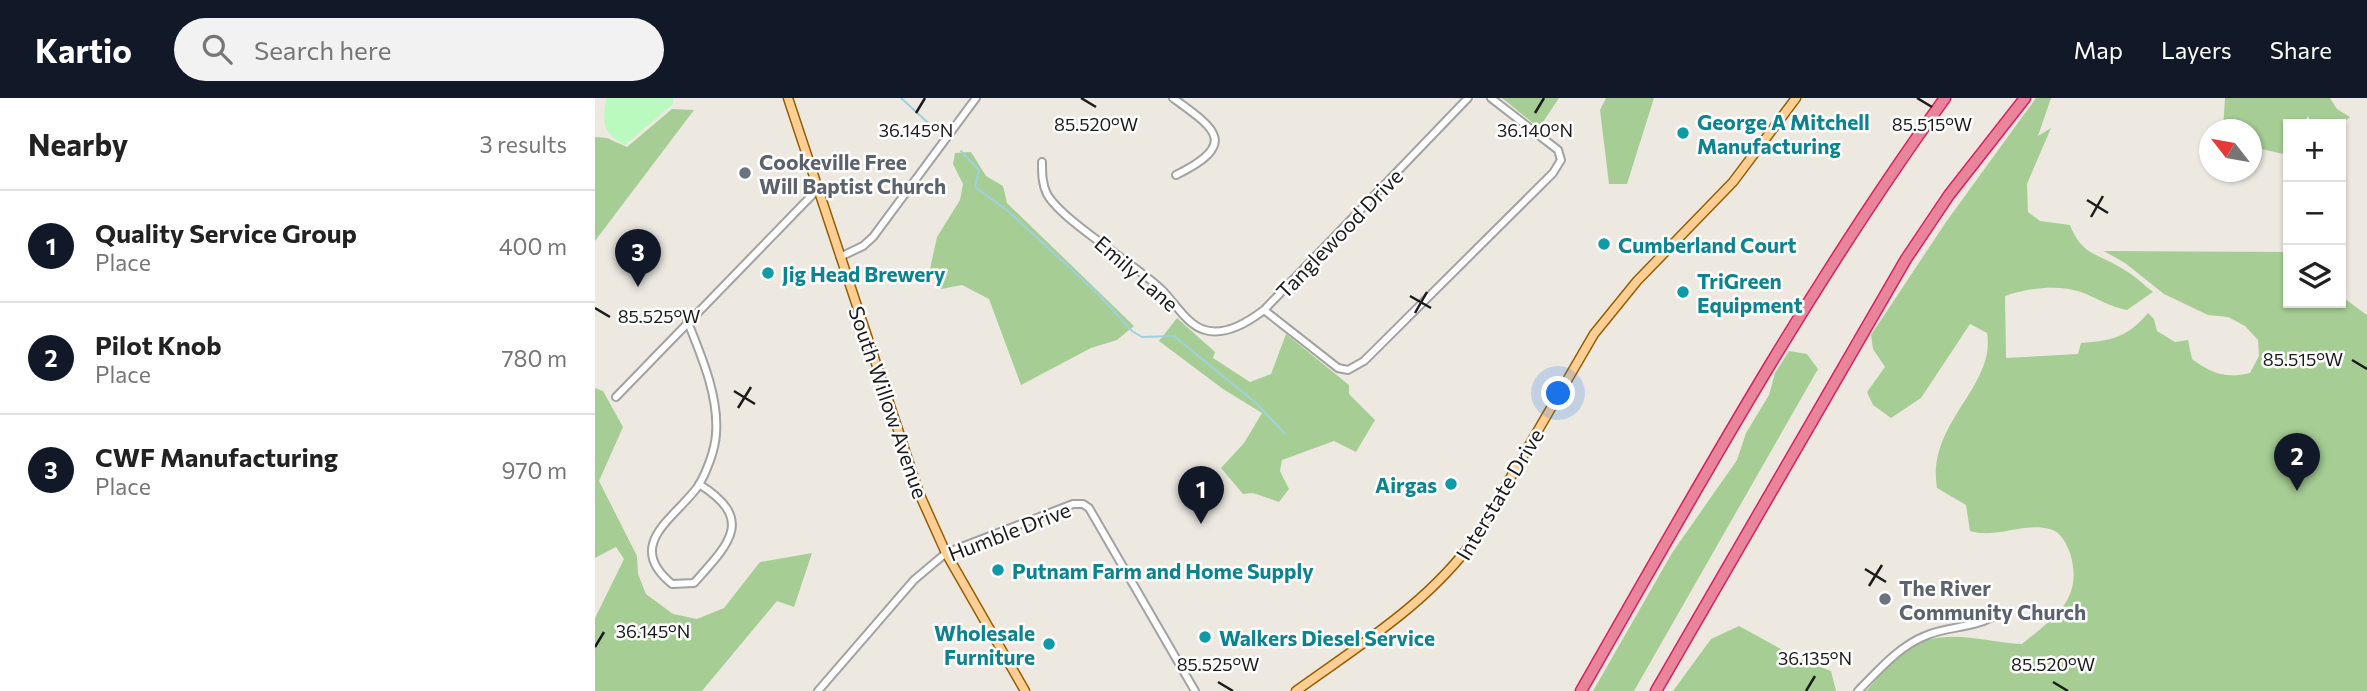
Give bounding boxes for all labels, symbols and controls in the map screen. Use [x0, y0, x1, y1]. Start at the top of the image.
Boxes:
search box [174, 18, 664, 81]
text: Kartio [35, 29, 132, 70]
icon: search [198, 30, 236, 68]
text: Search here [254, 34, 391, 65]
text: Map [2074, 35, 2123, 64]
text: Layers [2161, 35, 2232, 64]
text: Share [2270, 35, 2332, 64]
place label: George A Mitchell Manufacturing [1697, 109, 1870, 158]
text: 85.520°W [1054, 113, 1138, 135]
text: 85.515°W [1892, 113, 1972, 135]
text: 36.145°N [879, 119, 953, 141]
text: 36.140°N [1497, 119, 1573, 141]
north arrow [2199, 119, 2262, 182]
map controls [2283, 119, 2346, 308]
button: + [2283, 119, 2346, 182]
text: Nearby [28, 125, 128, 162]
marker: George A Mitchell Manufacturing [1675, 125, 1691, 141]
text: 3 results [480, 130, 567, 158]
place label: Cookeville Free Will Baptist Church [759, 149, 946, 198]
street label: Tanglewood Drive [1271, 163, 1407, 303]
marker: Cookeville Free Will Baptist Church [737, 165, 753, 181]
button: − [2283, 182, 2346, 245]
text: Quality Service Group [95, 217, 357, 248]
pin: 3 [615, 229, 661, 287]
street label: Emily Lane [1090, 230, 1184, 316]
text: 1 [46, 232, 56, 260]
text: 400 m [499, 232, 567, 260]
place label: Cumberland Court [1618, 232, 1797, 257]
marker: Cumberland Court [1596, 236, 1612, 252]
button: layers [2283, 245, 2346, 308]
text: Place [95, 248, 151, 276]
place label: Jig Head Brewery [782, 261, 946, 286]
marker: Jig Head Brewery [760, 265, 776, 281]
place label: TriGreen Equipment [1697, 268, 1803, 317]
marker: TriGreen Equipment [1675, 284, 1691, 300]
street label: South Willow Avenue [844, 303, 934, 501]
text: 85.525°W [618, 305, 700, 327]
text: Pilot Knob [95, 329, 222, 360]
text: 2 [44, 344, 58, 372]
text: 780 m [501, 344, 567, 372]
text: 85.515°W [2263, 348, 2343, 370]
text: Place [95, 360, 151, 388]
your location [1541, 376, 1575, 410]
street label: Interstate Drive [1450, 424, 1548, 564]
pin: 2 [2274, 433, 2320, 491]
text: CWF Manufacturing [95, 441, 338, 472]
text: 3 [44, 456, 58, 484]
text: 970 m [502, 456, 567, 484]
pin: 1 [1178, 466, 1224, 524]
text: Place [95, 472, 151, 500]
place label: Airgas [1375, 472, 1437, 497]
marker: Airgas [1443, 476, 1459, 492]
street label: Humble Drive [944, 496, 1074, 566]
place label: Putnam Farm and Home Supply [1012, 558, 1314, 583]
marker: Putnam Farm and Home Supply [990, 562, 1006, 578]
place label: The River Community Church [1899, 575, 2086, 624]
marker: The River Community Church [1877, 591, 1893, 607]
text: 36.145°N [616, 620, 690, 642]
place label: Wholesale Furniture [934, 620, 1035, 669]
place label: Walkers Diesel Service [1219, 625, 1435, 650]
marker: Walkers Diesel Service [1197, 629, 1213, 645]
marker: Wholesale Furniture [1041, 636, 1057, 652]
text: 36.135°N [1778, 647, 1852, 669]
text: 85.525°W [1177, 653, 1259, 675]
text: 85.520°W [2011, 653, 2095, 675]

